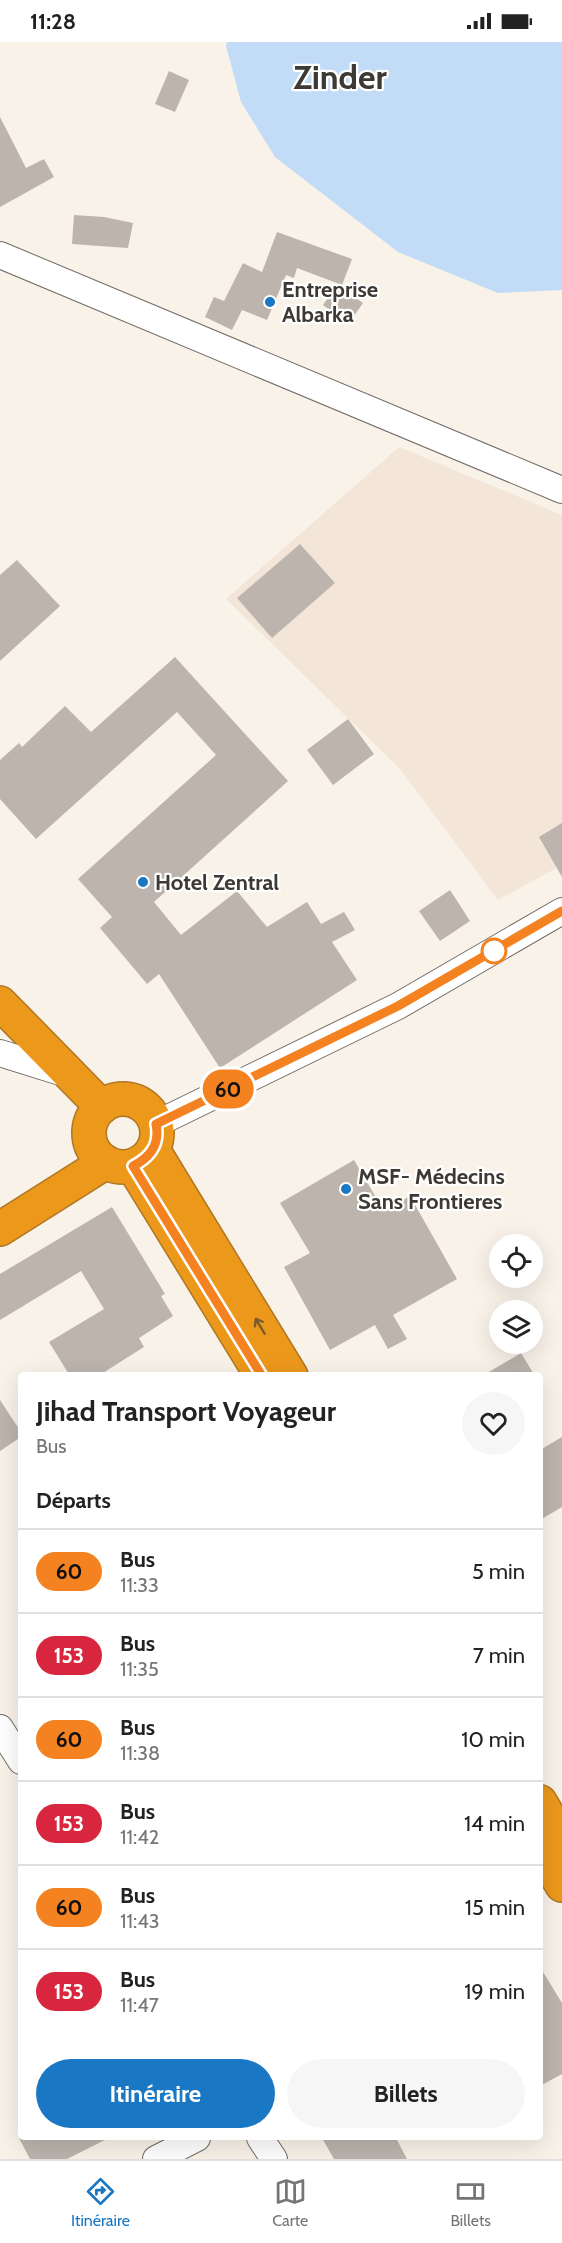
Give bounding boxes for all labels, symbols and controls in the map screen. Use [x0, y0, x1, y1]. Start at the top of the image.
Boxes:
text: 11:28 [30, 8, 76, 35]
district label: Zinder [293, 56, 388, 98]
place label: Entreprise Albarka [282, 276, 378, 328]
marker: Entreprise Albarka [263, 295, 277, 309]
place label: Hotel Zentral [155, 869, 279, 896]
marker: Hotel Zentral [136, 875, 150, 889]
unlabelled marker [481, 938, 507, 964]
line badge: 60 [201, 1070, 255, 1108]
text: 60 [215, 1077, 241, 1102]
place label: MSF- Médecins Sans Frontieres [358, 1163, 505, 1215]
marker: MSF- Médecins Sans Frontieres [339, 1182, 353, 1196]
map controls [489, 1234, 543, 1354]
button: locate [489, 1234, 543, 1288]
button: layers [489, 1300, 543, 1354]
one-way arrow [254, 1318, 266, 1335]
button: heart [462, 1392, 525, 1455]
text: Jihad Transport Voyageur [36, 1394, 336, 1428]
text: Bus [36, 1434, 67, 1458]
text: Départs [36, 1487, 111, 1514]
text: Bus [120, 1546, 155, 1573]
text: 5 min [472, 1558, 525, 1585]
text: 60 [56, 1559, 82, 1584]
text: 11:33 [120, 1573, 159, 1597]
text: Bus [120, 1630, 155, 1657]
text: 7 min [473, 1642, 525, 1669]
text: 153 [54, 1643, 84, 1668]
text: 11:35 [120, 1657, 159, 1681]
text: Bus [120, 1714, 155, 1741]
text: 10 min [461, 1726, 525, 1753]
text: 60 [56, 1727, 82, 1752]
text: 11:38 [120, 1741, 160, 1765]
text: Bus [120, 1798, 155, 1825]
text: 14 min [464, 1810, 525, 1837]
text: 153 [54, 1811, 84, 1836]
text: 11:42 [120, 1825, 159, 1849]
text: Bus [120, 1882, 155, 1909]
text: 15 min [465, 1894, 525, 1921]
text: 60 [56, 1895, 82, 1920]
text: 11:43 [120, 1909, 160, 1933]
text: Bus [120, 1966, 155, 1993]
text: 19 min [464, 1978, 525, 2005]
text: 153 [54, 1979, 84, 2004]
text: 11:47 [120, 1993, 159, 2017]
button: Itinéraire [36, 2059, 275, 2128]
button: Billets [287, 2059, 525, 2128]
tab: Itinéraire [71, 2175, 130, 2230]
tab: Carte [272, 2175, 308, 2230]
tab: Billets [450, 2175, 491, 2230]

